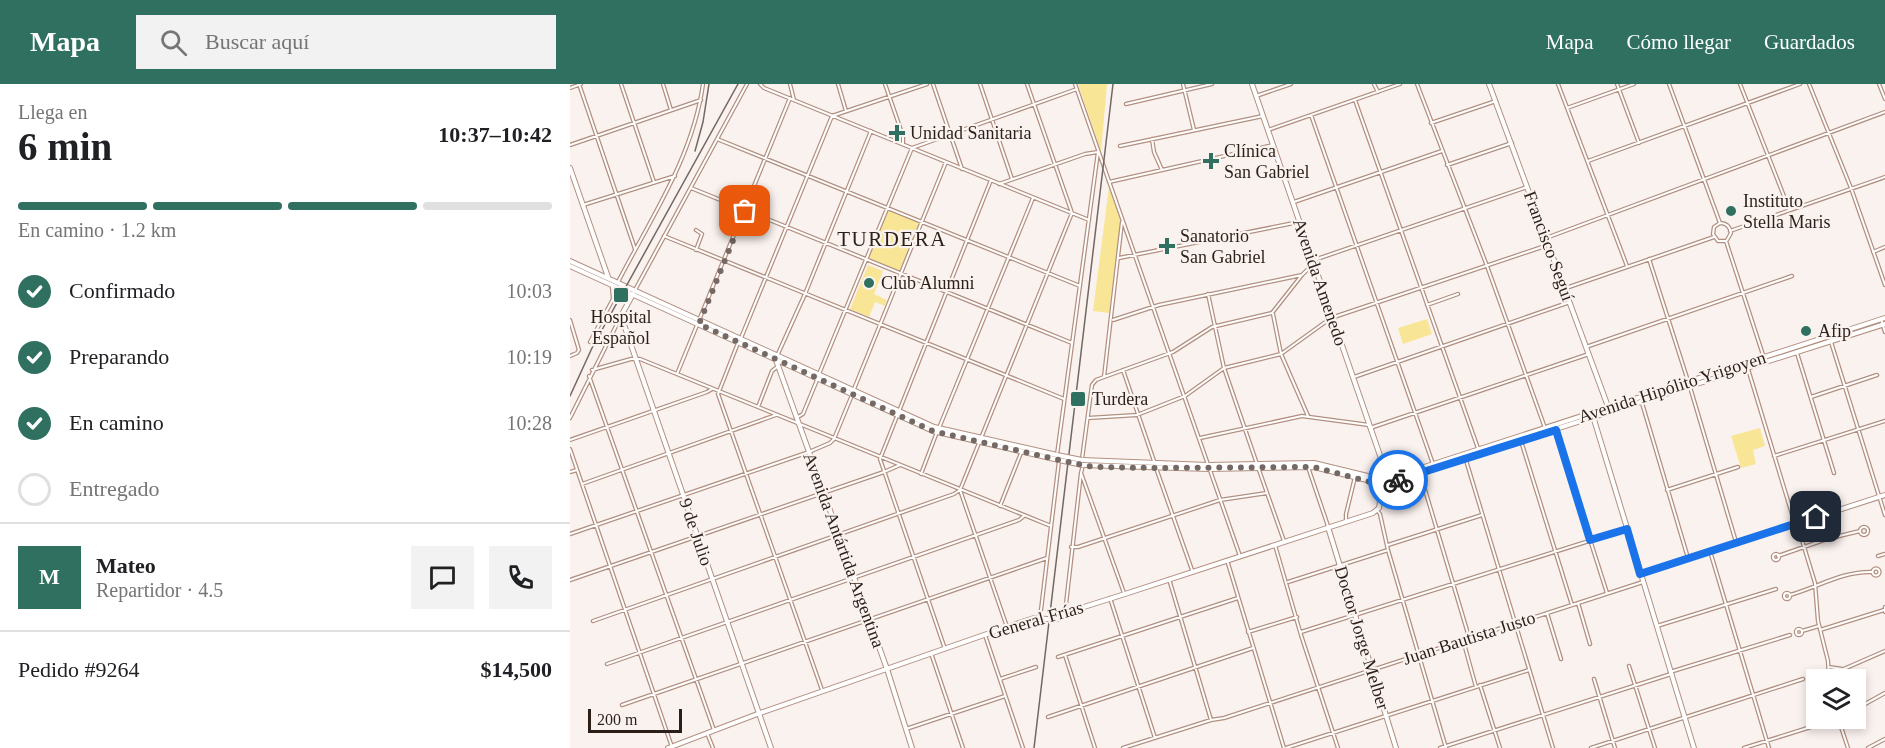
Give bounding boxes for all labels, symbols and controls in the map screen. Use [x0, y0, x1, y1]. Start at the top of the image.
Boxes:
search box [136, 15, 556, 69]
text: Mapa [30, 26, 100, 57]
icon: search [157, 26, 190, 59]
text: Buscar aquí [205, 29, 309, 54]
text: Mapa [1546, 30, 1594, 54]
text: Cómo llegar [1627, 30, 1731, 54]
text: Guardados [1764, 30, 1855, 54]
text: Llega en [18, 101, 87, 123]
text: 10:37–10:42 [438, 122, 552, 147]
place label: Unidad Sanitaria [910, 123, 1031, 143]
marker: Unidad Sanitaria [888, 124, 906, 142]
text: 6 min [18, 125, 112, 168]
place label: Clínica San Gabriel [1224, 141, 1309, 182]
marker: Clínica San Gabriel [1202, 152, 1220, 170]
pin [719, 185, 770, 236]
street label: Francisco Seguí [1520, 188, 1578, 304]
place label: Instituto Stella Maris [1743, 191, 1831, 232]
icon: bag [728, 194, 761, 227]
marker: Instituto Stella Maris [1724, 204, 1738, 218]
street label: Avenida Amenedo [1289, 216, 1351, 348]
text: En camino · 1.2 km [18, 219, 176, 241]
place label: Sanatorio San Gabriel [1180, 226, 1265, 267]
district label: TURDERA [837, 227, 947, 251]
marker: Sanatorio San Gabriel [1158, 237, 1176, 255]
place label: Club Alumni [881, 273, 975, 293]
icon: check [18, 275, 51, 308]
marker: Club Alumni [862, 276, 876, 290]
text: Confirmado [69, 278, 175, 303]
text: 10:03 [506, 280, 552, 302]
marker: Hospital Español [612, 286, 630, 304]
place label: Hospital Español [591, 307, 652, 348]
place label: Afip [1818, 321, 1851, 341]
marker: Afip [1799, 324, 1813, 338]
icon: check [18, 341, 51, 374]
text: Preparando [69, 344, 169, 369]
text: 10:19 [506, 346, 552, 368]
street label: Avenida Hipólito Yrigoyen [1576, 347, 1768, 427]
place label: Turdera [1092, 389, 1148, 409]
marker: Turdera [1069, 390, 1087, 408]
icon: check [18, 407, 51, 440]
text: En camino [69, 410, 164, 435]
text: 10:28 [506, 412, 552, 434]
street label: Avenida Antártida Argentina [799, 450, 889, 650]
courier [1368, 450, 1428, 510]
icon: bike [1382, 464, 1415, 497]
text: Entregado [69, 476, 159, 501]
pin [1790, 491, 1841, 542]
street label: 9 de Julio [675, 496, 717, 568]
icon: home [1799, 500, 1832, 533]
button: chat [411, 546, 474, 609]
button: phone [489, 546, 552, 609]
text: Mateo [96, 553, 156, 578]
text: M [39, 564, 60, 589]
street label: Doctor Jorge Melber [1331, 564, 1393, 712]
text: Repartidor · 4.5 [96, 579, 223, 601]
street label: General Frías [986, 597, 1086, 643]
street label: Juan Bautista Justo [1400, 607, 1538, 669]
text: Pedido #9264 [18, 657, 140, 682]
text: $14,500 [481, 657, 552, 682]
map controls [1806, 669, 1866, 729]
button: layers [1806, 669, 1866, 729]
scale bar [588, 706, 682, 734]
text: 200 m [597, 711, 637, 728]

